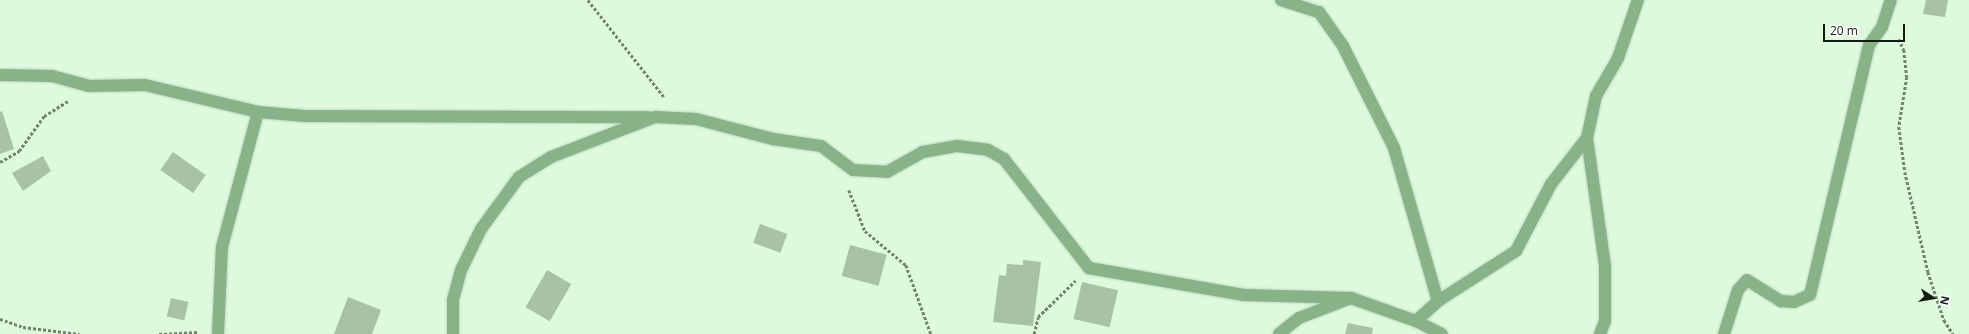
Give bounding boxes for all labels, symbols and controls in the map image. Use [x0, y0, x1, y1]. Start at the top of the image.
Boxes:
scale bar [1825, 16, 1907, 42]
text: 20 m [1830, 22, 1858, 39]
north arrow [1913, 278, 1953, 318]
text: N [1937, 295, 1953, 307]

